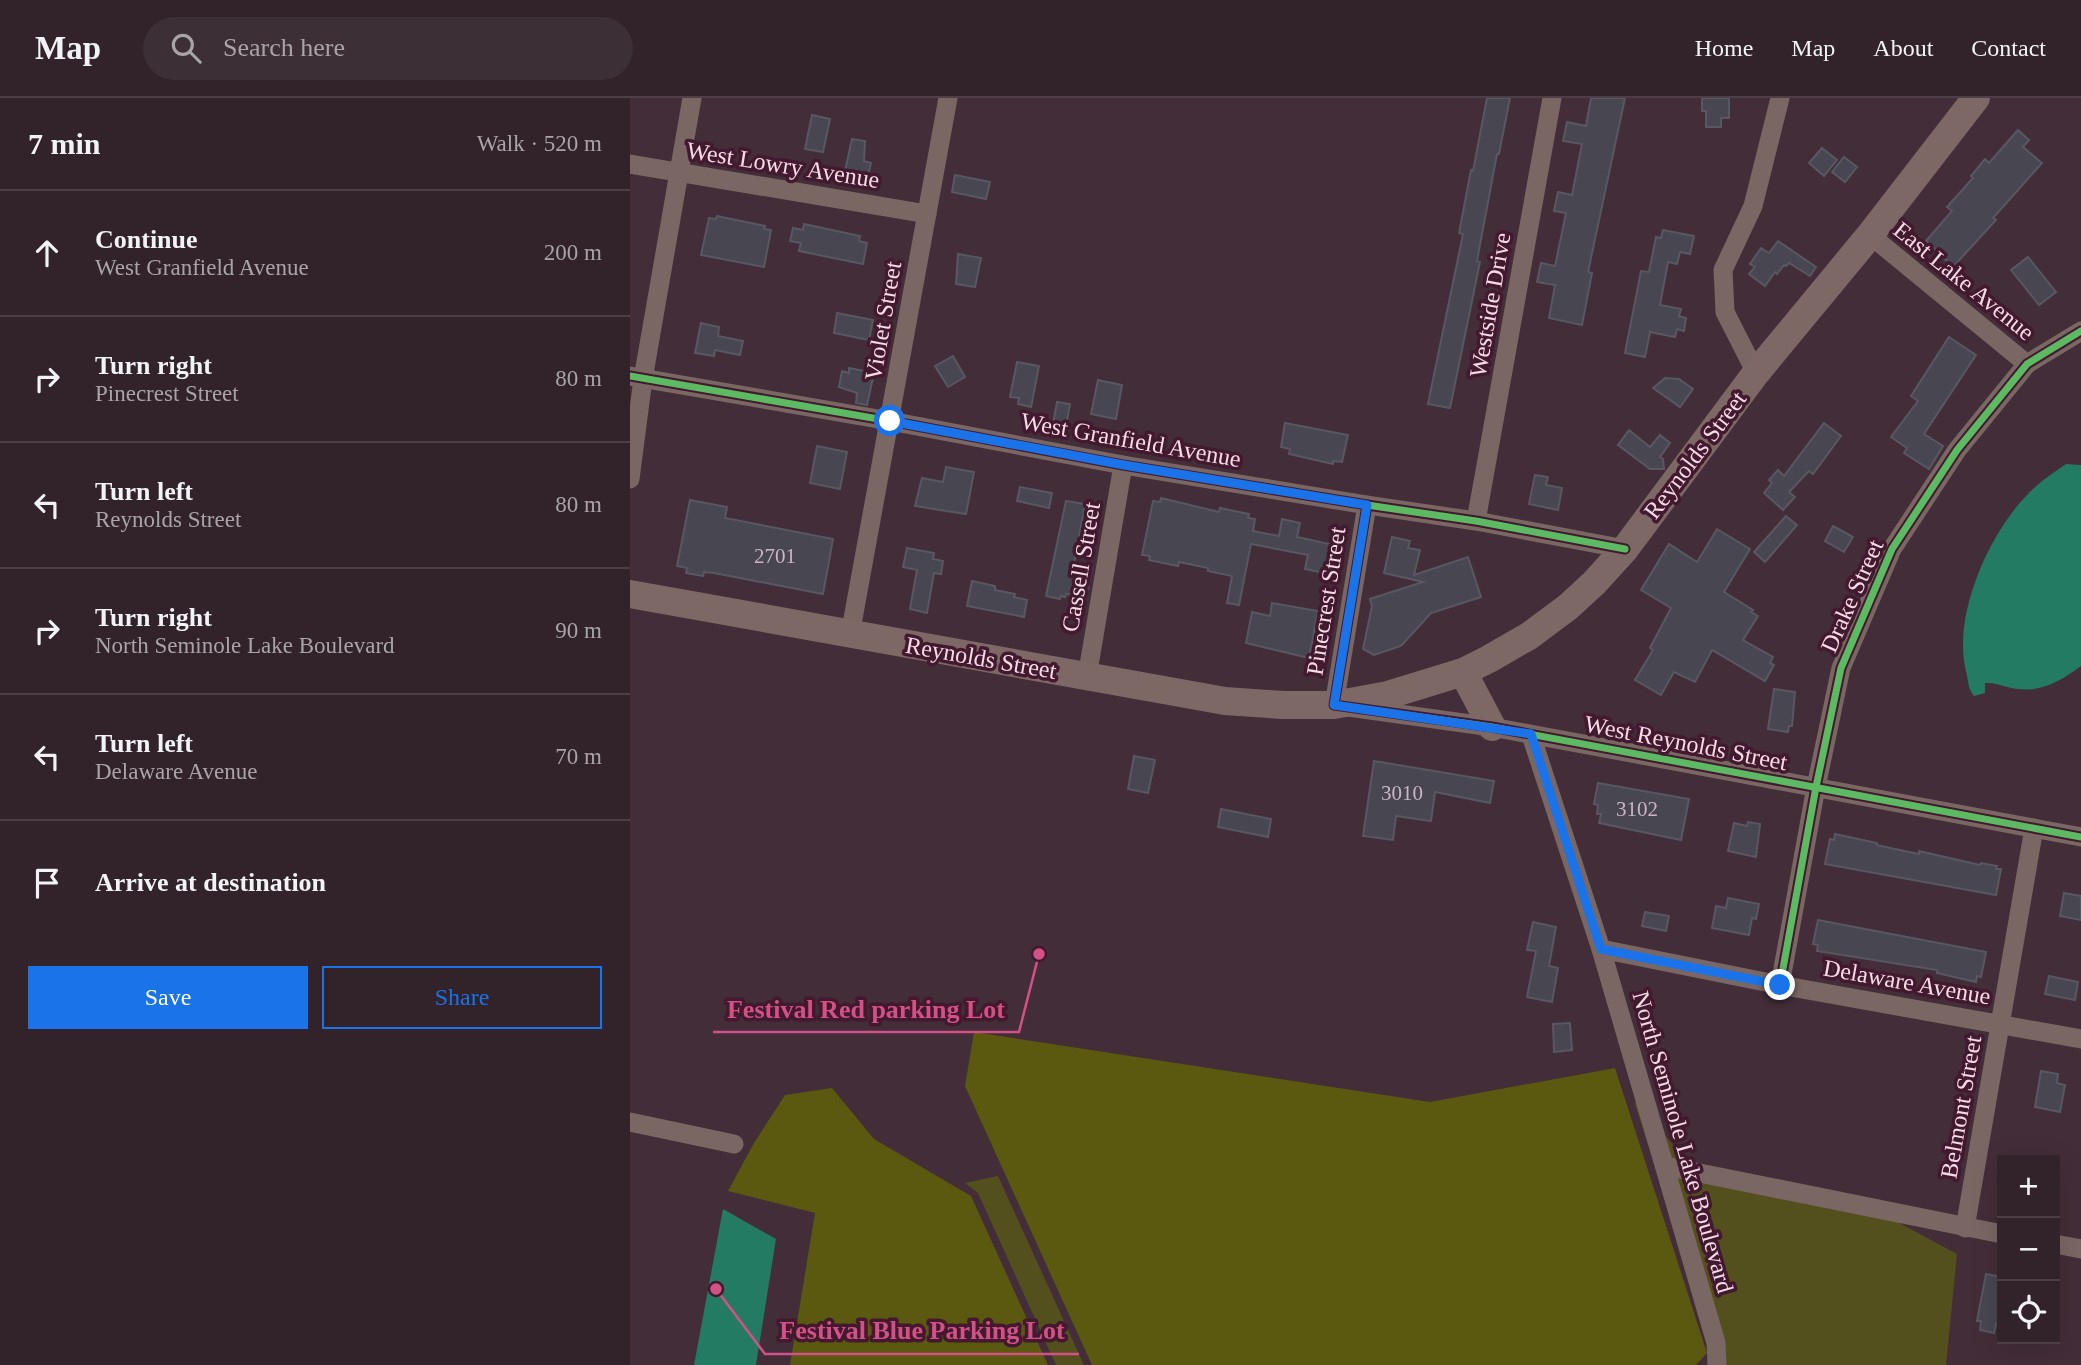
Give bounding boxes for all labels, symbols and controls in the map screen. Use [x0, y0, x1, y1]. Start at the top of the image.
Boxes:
search box [143, 17, 633, 80]
icon: search [167, 29, 205, 67]
text: Map [35, 30, 101, 66]
text: Search here [223, 33, 345, 62]
text: Home [1695, 35, 1753, 61]
text: Map [1791, 35, 1835, 61]
text: About [1873, 35, 1933, 61]
text: Contact [1971, 35, 2046, 61]
text: 7 min [28, 127, 101, 160]
text: Walk · 520 m [477, 131, 602, 156]
street label: West Lowry Avenue [685, 137, 881, 193]
street label: East Lake Avenue [1889, 217, 2039, 345]
text: Continue [95, 225, 198, 254]
street label: Westside Drive [1464, 231, 1516, 379]
icon: ahead [28, 234, 66, 272]
text: 200 m [544, 240, 602, 265]
text: West Granfield Avenue [95, 255, 309, 280]
street label: Violet Street [860, 259, 906, 383]
text: Turn right [95, 351, 212, 380]
icon: right [28, 360, 66, 398]
text: 80 m [555, 366, 602, 391]
text: Pinecrest Street [95, 381, 239, 406]
street label: Reynolds Street [1639, 386, 1752, 524]
route start [874, 405, 905, 436]
street label: West Granfield Avenue [1019, 408, 1243, 472]
text: Turn left [95, 477, 193, 506]
icon: left [28, 486, 66, 524]
text: 80 m [555, 492, 602, 517]
street label: Cassell Street [1057, 500, 1105, 634]
text: Reynolds Street [95, 507, 241, 532]
street label: Pinecrest Street [1301, 525, 1351, 677]
street label: Drake Street [1816, 535, 1889, 656]
house number: 2701 [754, 544, 796, 568]
text: Turn right [95, 603, 212, 632]
icon: right [28, 612, 66, 650]
text: 90 m [555, 618, 602, 643]
street label: Reynolds Street [904, 632, 1059, 684]
text: North Seminole Lake Boulevard [95, 633, 395, 658]
street label: West Reynolds Street [1582, 711, 1790, 775]
text: Turn left [95, 729, 193, 758]
icon: left [28, 738, 66, 776]
text: 70 m [555, 744, 602, 769]
text: Delaware Avenue [95, 759, 257, 784]
house number: 3010 [1381, 781, 1423, 805]
house number: 3102 [1616, 797, 1658, 821]
icon: arrive [28, 864, 66, 902]
text: Arrive at destination [95, 868, 326, 897]
street label: Delaware Avenue [1821, 954, 1993, 1010]
button: Save [28, 966, 308, 1029]
button: Share [322, 966, 602, 1029]
route end [1764, 969, 1795, 1000]
callout: Festival Red parking Lot [713, 985, 1019, 1032]
street label: North Seminole Lake Boulevard [1627, 988, 1739, 1296]
text: Festival Red parking Lot [727, 995, 1005, 1024]
street label: Belmont Street [1936, 1033, 1986, 1180]
map controls [1997, 1155, 2060, 1344]
button: + [1997, 1155, 2060, 1218]
button: − [1997, 1218, 2060, 1281]
button: locate [1997, 1281, 2060, 1344]
callout: Festival Blue Parking Lot [765, 1307, 1079, 1354]
text: Festival Blue Parking Lot [779, 1316, 1065, 1345]

